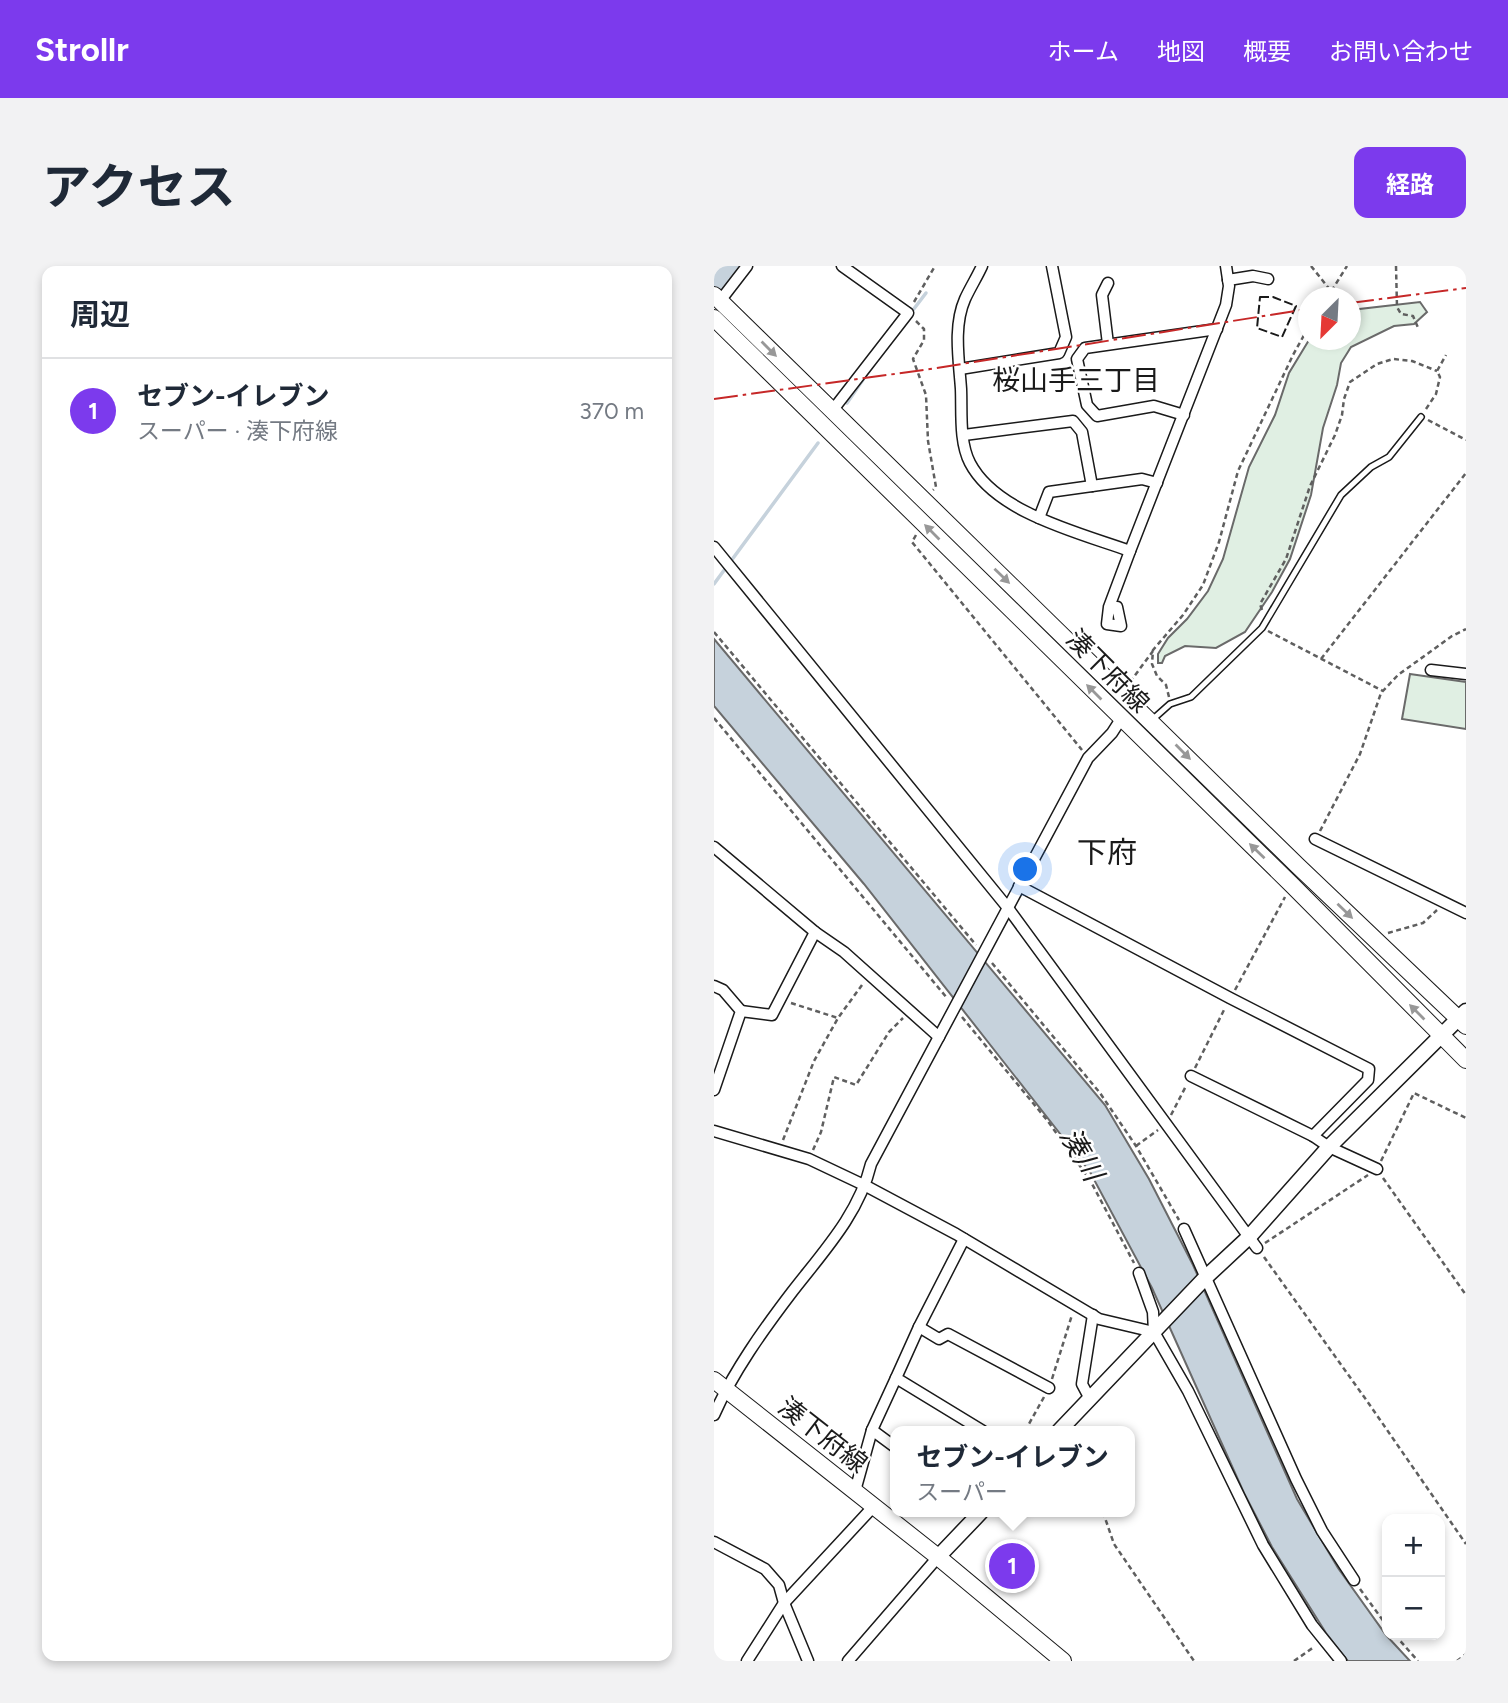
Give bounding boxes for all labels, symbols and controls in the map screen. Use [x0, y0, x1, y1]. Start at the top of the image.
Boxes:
text: Strollr [35, 30, 129, 69]
text: ホーム [1048, 37, 1119, 66]
text: 地図 [1157, 37, 1205, 66]
text: 概要 [1243, 37, 1291, 66]
text: お問い合わせ [1329, 37, 1473, 66]
button: 経路 [1354, 147, 1466, 218]
text: アクセス [42, 157, 236, 216]
north arrow [1298, 287, 1361, 350]
text: 周辺 [70, 296, 130, 333]
one-way arrow [760, 340, 777, 356]
district label: 桜山手三丁目 [992, 363, 1160, 397]
text: セブン-イレブン [137, 380, 330, 412]
text: 1 [88, 397, 98, 425]
text: 370 m [579, 397, 644, 425]
text: スーパー · 湊下府線 [137, 417, 338, 445]
one-way arrow [924, 523, 941, 540]
one-way arrow [993, 568, 1010, 584]
street label: 湊下府線 [1060, 623, 1156, 719]
one-way arrow [1086, 684, 1102, 700]
one-way arrow [1174, 743, 1191, 759]
district label: 下府 [1077, 834, 1137, 871]
one-way arrow [1248, 842, 1265, 859]
your location [1008, 852, 1042, 886]
one-way arrow [1336, 903, 1353, 919]
one-way arrow [1410, 1004, 1426, 1021]
water label: 湊川 [1053, 1121, 1112, 1189]
street label: 湊下府線 [772, 1390, 874, 1480]
popup [890, 1426, 1135, 1517]
text: セブン-イレブン [916, 1441, 1109, 1473]
text: スーパー [916, 1478, 1008, 1506]
map controls [1382, 1514, 1445, 1640]
button: + [1382, 1514, 1445, 1577]
pin: 1 [989, 1540, 1035, 1592]
button: − [1382, 1577, 1445, 1640]

